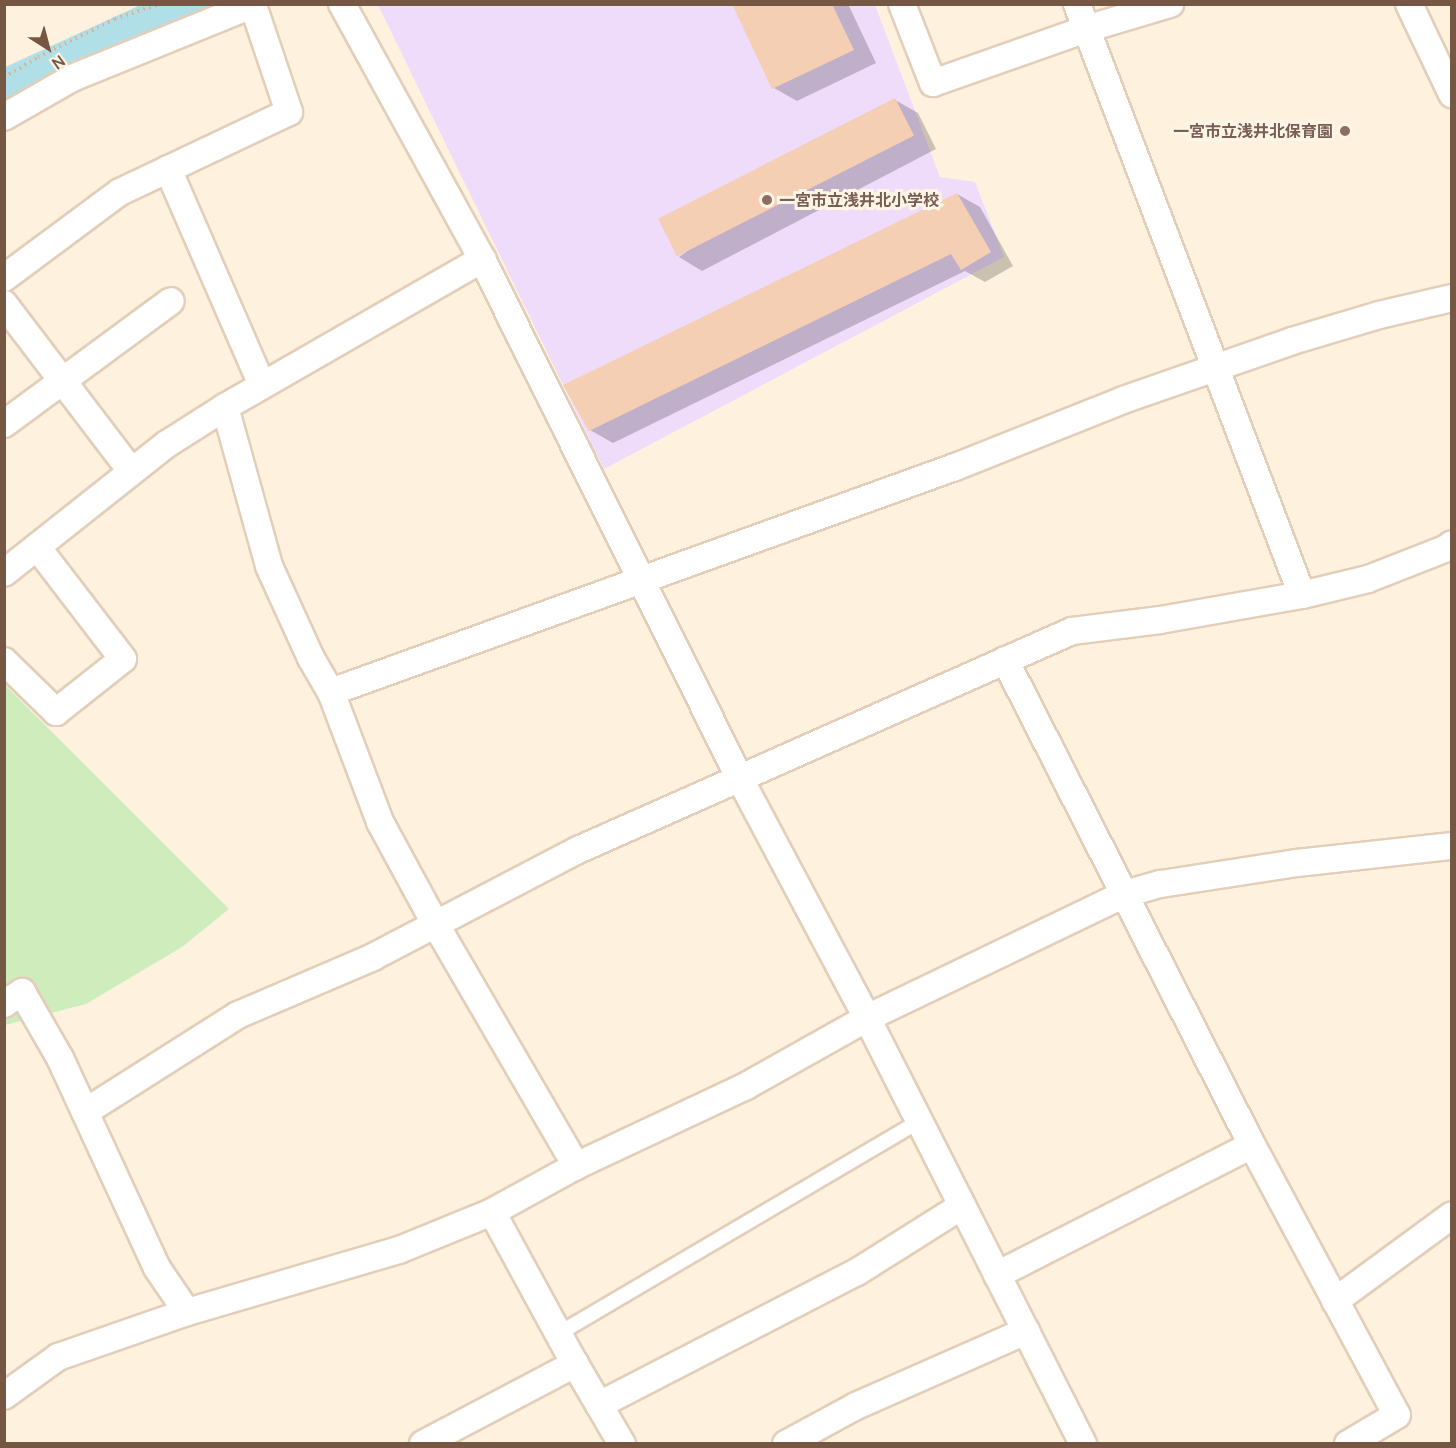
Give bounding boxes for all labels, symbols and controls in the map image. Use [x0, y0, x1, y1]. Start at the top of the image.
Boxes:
north arrow [18, 18, 78, 78]
text: N [47, 50, 70, 75]
place label: 一宮市立浅井北保育園 [1173, 121, 1333, 141]
marker: 一宮市立浅井北保育園 [1338, 124, 1352, 138]
place label: 一宮市立浅井北小学校 [779, 190, 939, 210]
marker: 一宮市立浅井北小学校 [760, 193, 774, 207]

